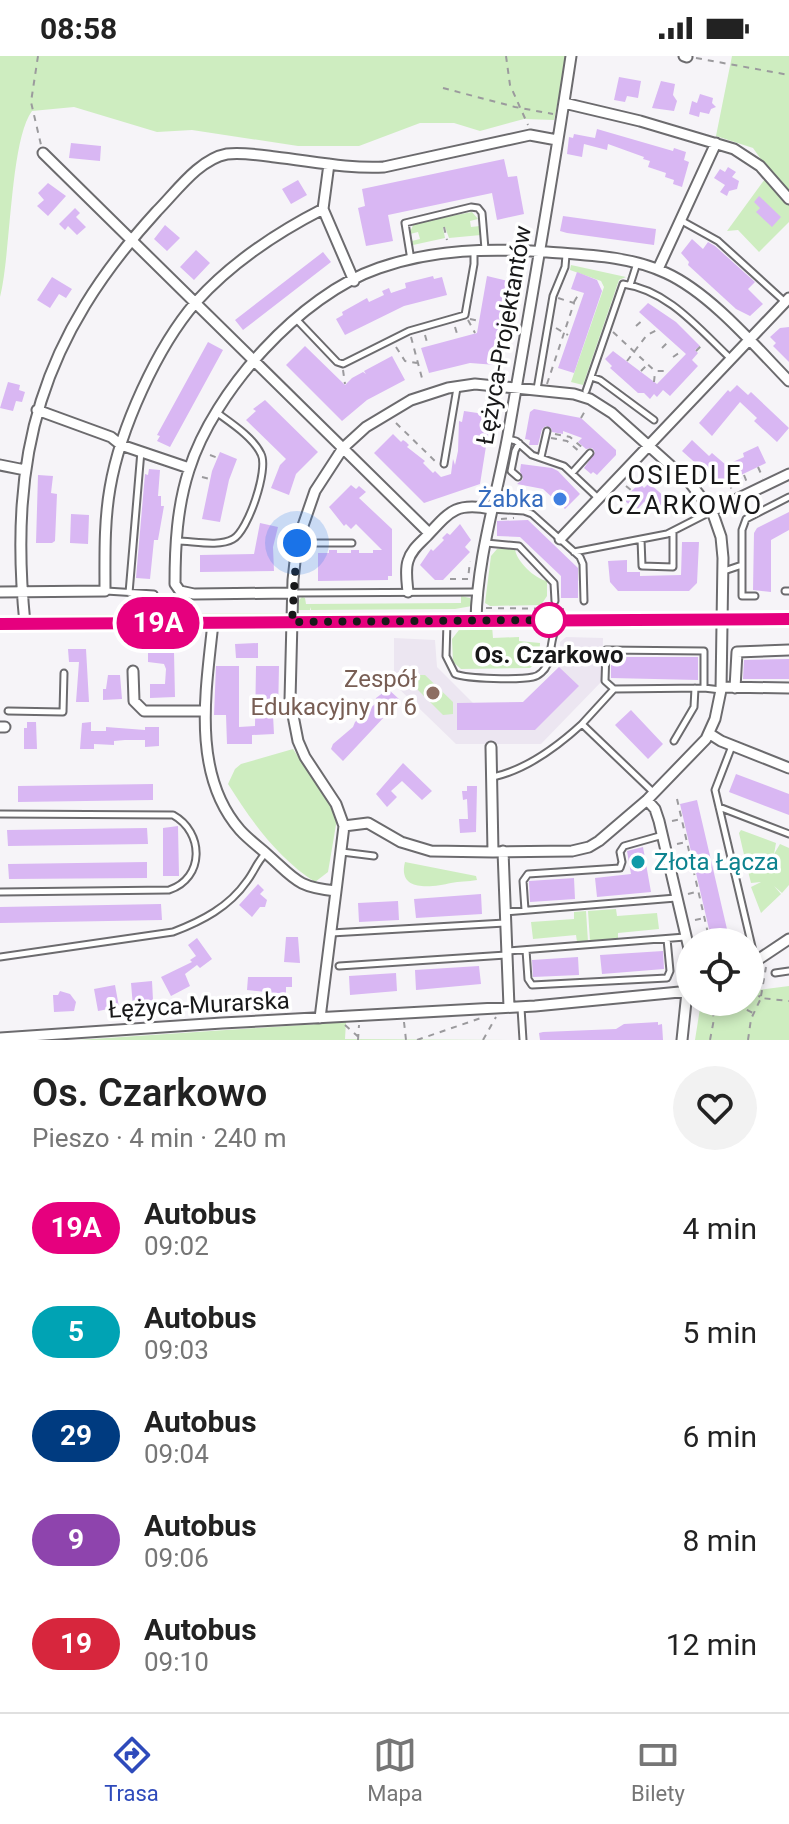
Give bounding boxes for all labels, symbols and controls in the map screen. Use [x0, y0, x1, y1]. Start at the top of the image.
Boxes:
text: 08:58 [40, 11, 117, 46]
street label: Łężyca-Projektantów [471, 223, 537, 447]
district label: OSIEDLE CZARKOWO [607, 460, 763, 520]
place label: Żabka [478, 485, 544, 513]
marker: Żabka [551, 490, 569, 508]
your location [277, 523, 317, 563]
line badge: 19A [112, 597, 204, 649]
marker: Os. Czarkowo [532, 603, 566, 637]
text: 19A [133, 606, 183, 639]
place label: Os. Czarkowo [475, 641, 623, 669]
place label: Zespół Edukacyjny nr 6 [251, 665, 418, 721]
marker: Zespół Edukacyjny nr 6 [424, 684, 442, 702]
place label: Złota Łącza [654, 848, 779, 876]
marker: Złota Łącza [629, 853, 647, 871]
map controls [676, 928, 764, 1016]
button: locate [676, 928, 764, 1016]
street label: Łężyca-Murarska [108, 986, 290, 1024]
button: heart [673, 1066, 757, 1150]
text: Os. Czarkowo [32, 1071, 267, 1115]
text: Pieszo · 4 min · 240 m [32, 1123, 286, 1153]
text: Autobus [144, 1196, 257, 1231]
text: 19A [51, 1211, 101, 1244]
text: 4 min [683, 1211, 757, 1246]
text: 09:02 [144, 1231, 209, 1261]
text: Autobus [144, 1300, 257, 1335]
text: 5 [68, 1315, 84, 1348]
text: 5 min [683, 1315, 757, 1350]
text: 09:03 [144, 1335, 209, 1365]
text: Autobus [144, 1404, 257, 1439]
text: 29 [60, 1419, 92, 1452]
text: 6 min [683, 1419, 757, 1454]
text: 09:04 [144, 1439, 209, 1469]
text: Autobus [144, 1508, 257, 1543]
text: 9 [68, 1523, 84, 1556]
text: 8 min [683, 1523, 757, 1558]
text: 09:06 [144, 1543, 209, 1573]
text: Autobus [144, 1612, 257, 1647]
text: 19 [60, 1627, 92, 1660]
text: 12 min [666, 1627, 757, 1662]
text: 09:10 [144, 1647, 209, 1677]
tab: Trasa [104, 1733, 159, 1806]
tab: Mapa [367, 1733, 423, 1806]
tab: Bilety [631, 1733, 685, 1806]

